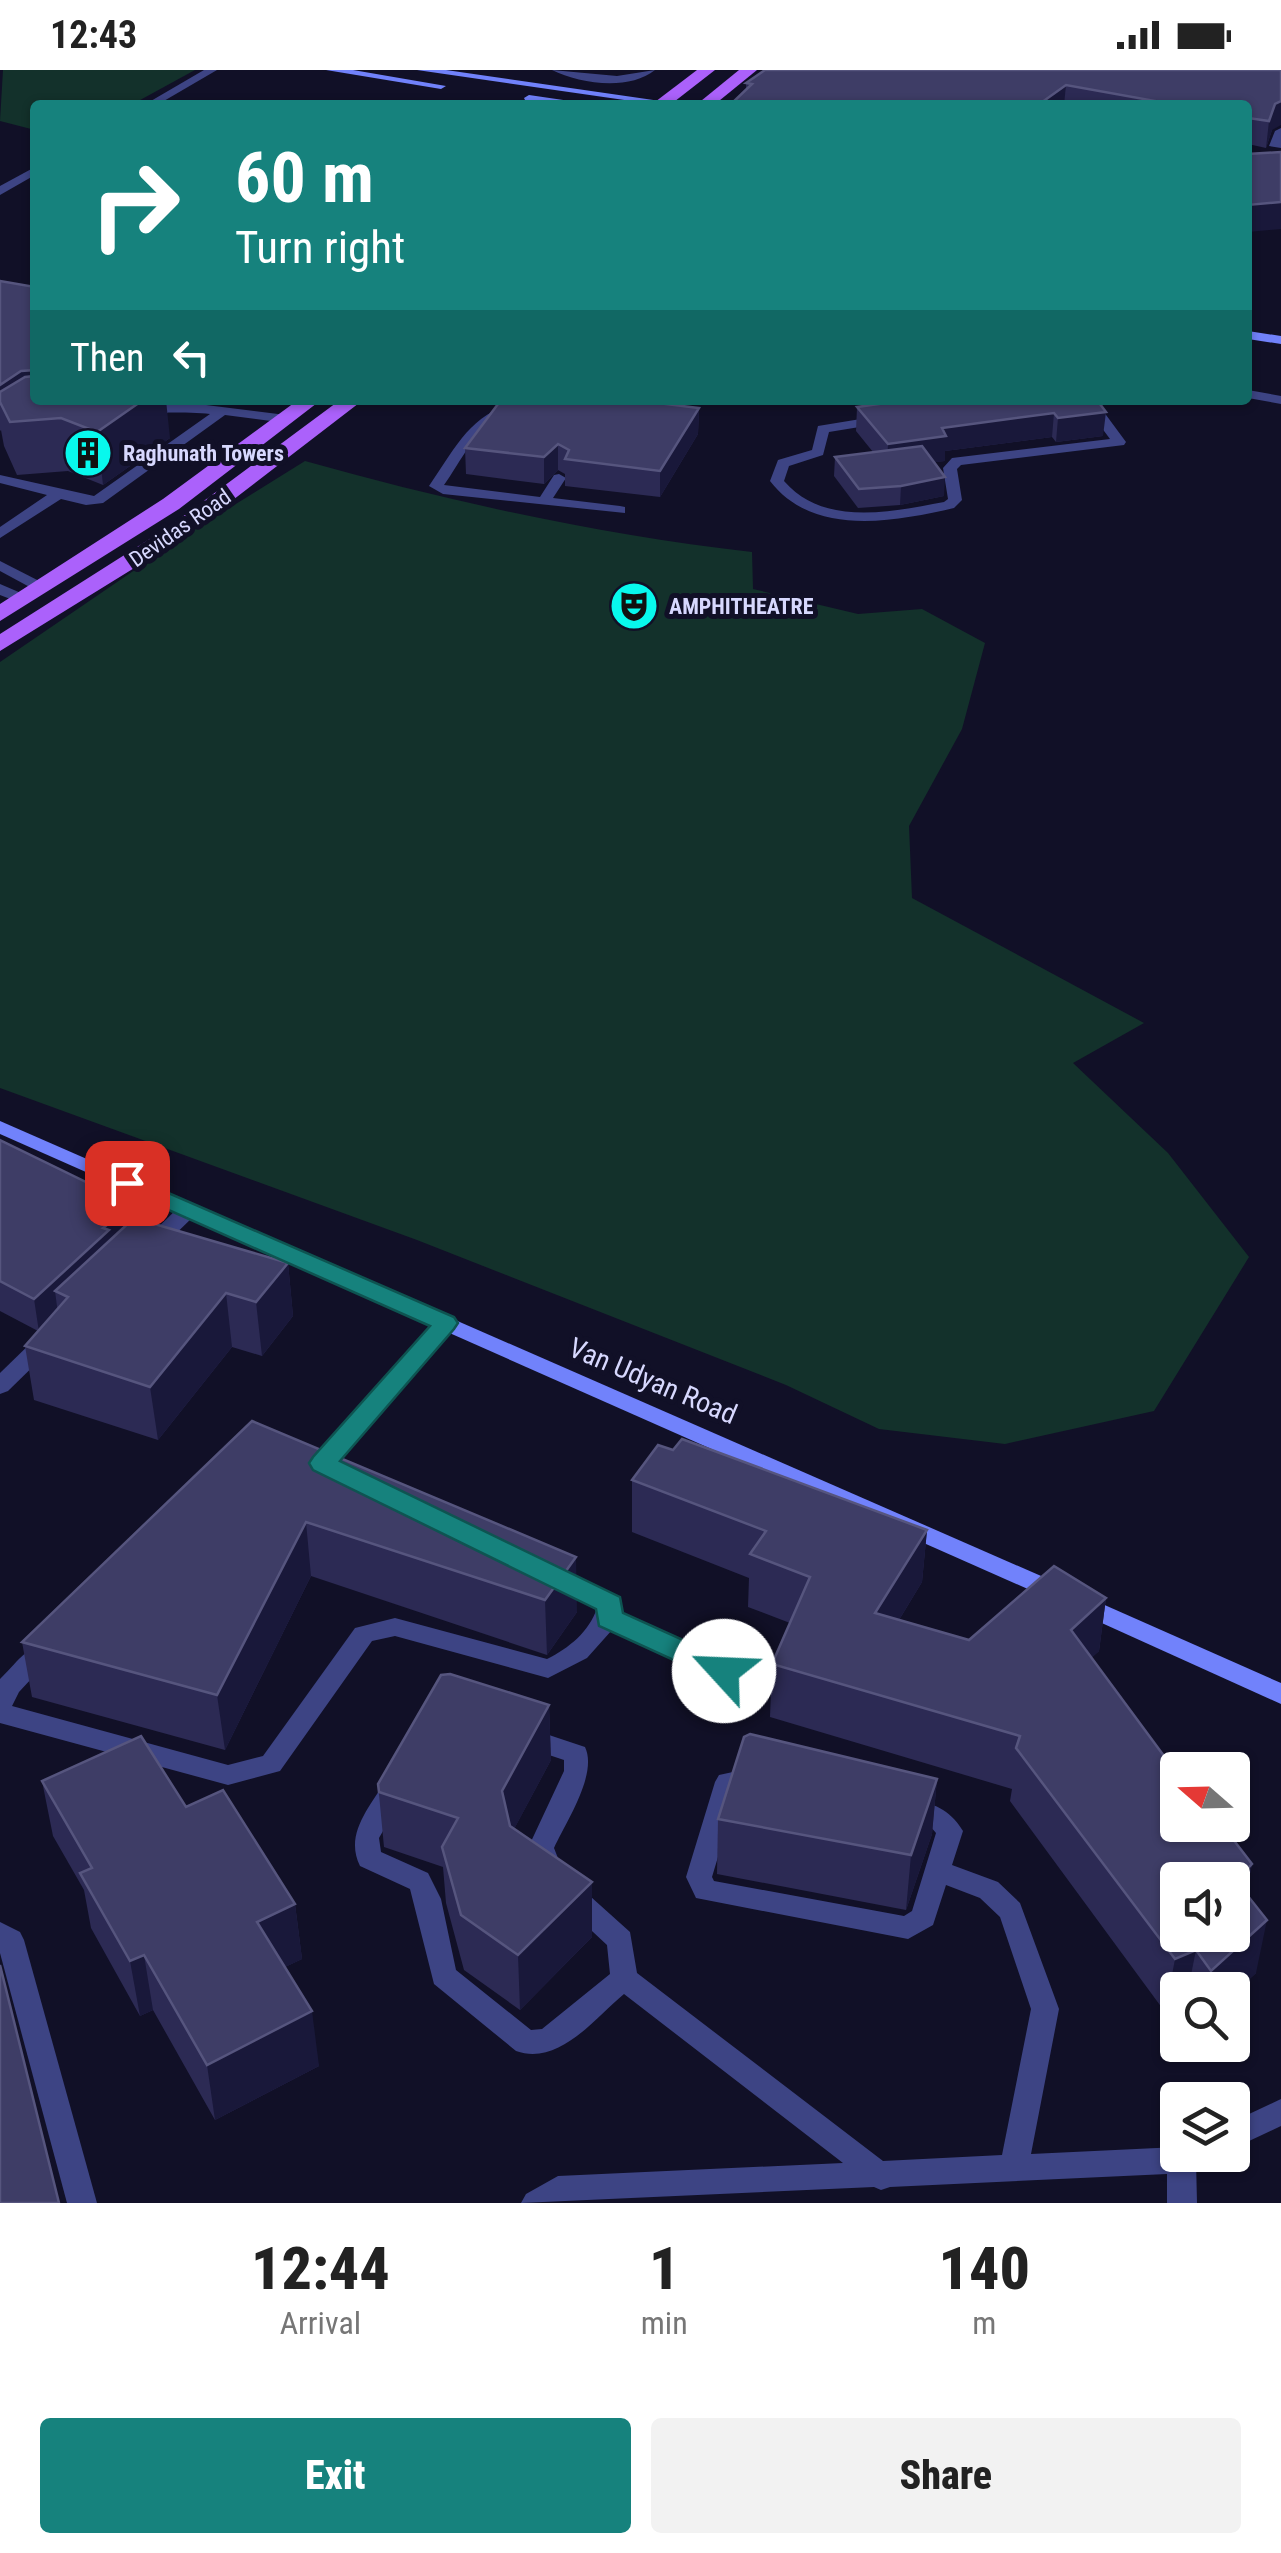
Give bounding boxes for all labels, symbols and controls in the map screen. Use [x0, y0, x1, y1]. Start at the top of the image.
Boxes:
text: 12:43 [50, 13, 137, 57]
text: 60 m [235, 137, 374, 219]
icon: right [70, 140, 200, 270]
text: Turn right [235, 221, 405, 274]
icon: left [164, 330, 219, 385]
text: Then [70, 336, 144, 380]
building icon: Raghunath Towers [62, 427, 114, 479]
place label: Raghunath Towers [123, 441, 284, 466]
street label: Devidas Road [125, 484, 235, 572]
theatre icon: AMPHITHEATRE [608, 580, 660, 632]
place label: AMPHITHEATRE [669, 594, 814, 619]
pin [85, 1141, 170, 1226]
icon: arrive [100, 1156, 155, 1211]
street label: Van Udyan Road [564, 1331, 742, 1431]
position arrow [672, 1619, 776, 1723]
north arrow [1160, 1752, 1250, 1842]
map controls [1160, 1752, 1250, 2172]
button: sound [1160, 1862, 1250, 1952]
button: search [1160, 1972, 1250, 2062]
button: layers [1160, 2082, 1250, 2172]
text: 12:44 [251, 2233, 390, 2304]
text: 1 [649, 2233, 679, 2304]
text: 140 [939, 2233, 1030, 2304]
text: Arrival [280, 2304, 361, 2342]
text: min [641, 2304, 688, 2342]
text: m [972, 2304, 996, 2342]
button: Exit [40, 2418, 631, 2533]
button: Share [651, 2418, 1241, 2533]

